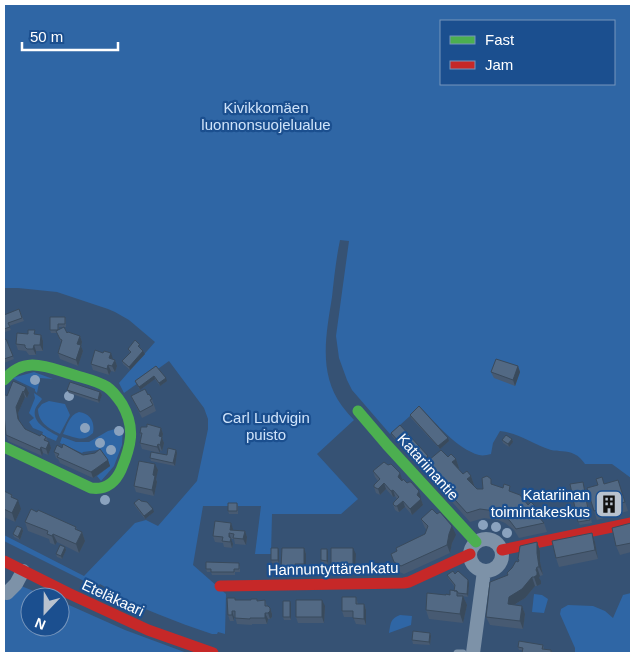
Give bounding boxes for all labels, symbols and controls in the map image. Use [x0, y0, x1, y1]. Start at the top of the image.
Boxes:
scale bar [22, 20, 119, 52]
legend [440, 20, 615, 85]
text: 50 m [30, 28, 63, 45]
text: Fast [485, 31, 515, 48]
text: Jam [485, 56, 513, 73]
park label: Kivikkomäen luonnonsuojelualue [201, 99, 331, 133]
park label: Carl Ludvigin puisto [222, 409, 310, 443]
street label: Katariinantie [394, 430, 463, 503]
place label: Katariinan toimintakeskus [491, 486, 590, 520]
building icon: Katariinan toimintakeskus [594, 489, 624, 519]
street label: Hannuntyttärenkatu [267, 559, 399, 578]
street label: Eteläkaari [79, 576, 147, 619]
north arrow [20, 587, 70, 637]
text: N [32, 615, 48, 633]

